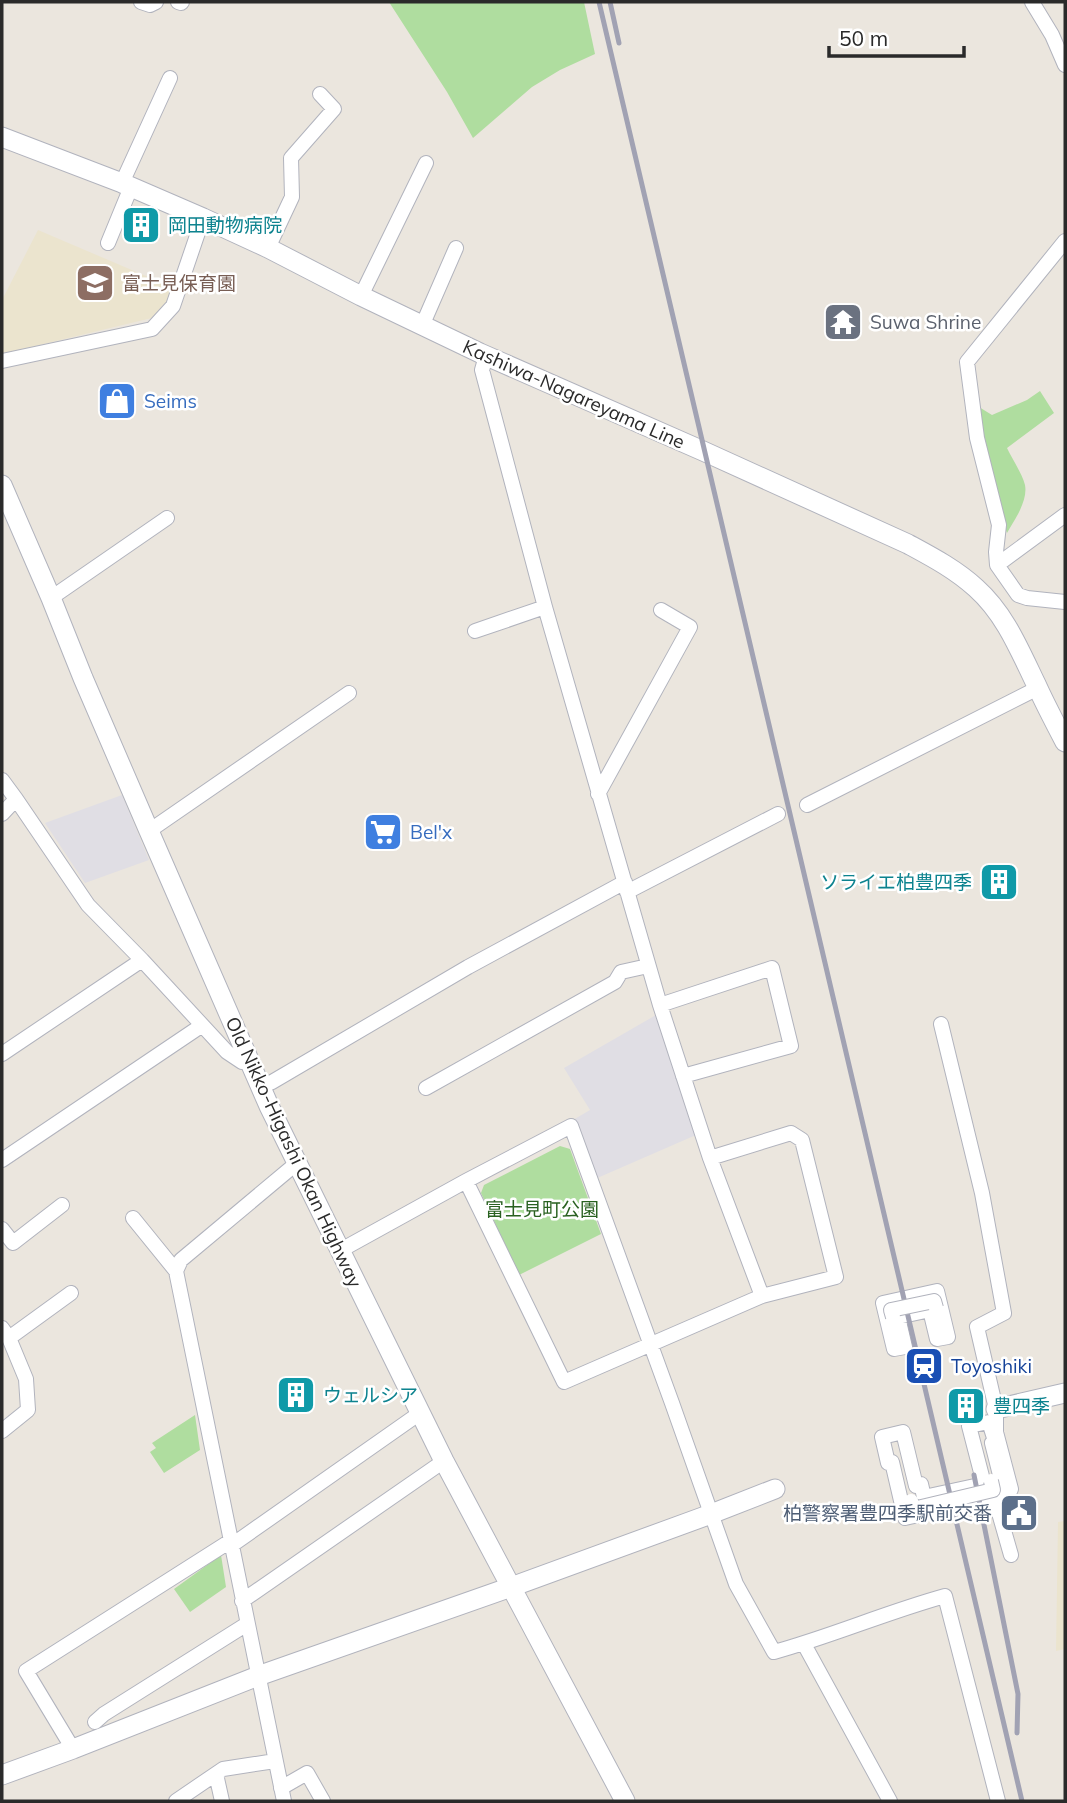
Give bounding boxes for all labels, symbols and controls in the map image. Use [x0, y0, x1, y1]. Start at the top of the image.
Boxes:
scale bar [829, 14, 964, 58]
text: 50 m [839, 25, 888, 51]
building icon: 岡田動物病院 [120, 204, 162, 246]
place label: 岡田動物病院 [168, 213, 282, 237]
school or university icon: 富士見保育園 [74, 262, 116, 304]
place label: 富士見保育園 [122, 271, 236, 295]
temple icon: Suwa Shrine [822, 301, 864, 343]
place label: Suwa Shrine [870, 310, 981, 334]
street label: Kashiwa-Nagareyama Line [459, 334, 689, 454]
shop icon: Seims [96, 380, 138, 422]
place label: Seims [144, 389, 197, 413]
supermarket icon: Bel'x [362, 811, 404, 853]
place label: Bel'x [410, 820, 452, 844]
building icon: ソライエ柏豊四季 [978, 861, 1020, 903]
place label: ソライエ柏豊四季 [820, 870, 972, 894]
street label: Old Nikko-Higashi Okan Highway [221, 1013, 367, 1291]
park label: 富士見町公園 [485, 1197, 599, 1221]
station icon: Toyoshiki [903, 1345, 945, 1387]
place label: Toyoshiki [951, 1354, 1032, 1378]
building icon: ウェルシア [275, 1374, 317, 1416]
place label: ウェルシア [323, 1383, 418, 1407]
building icon: 豊四季 [945, 1385, 987, 1427]
place label: 豊四季 [993, 1394, 1050, 1418]
public building icon: 柏警察署豊四季駅前交番 [998, 1492, 1040, 1534]
place label: 柏警察署豊四季駅前交番 [783, 1501, 992, 1525]

